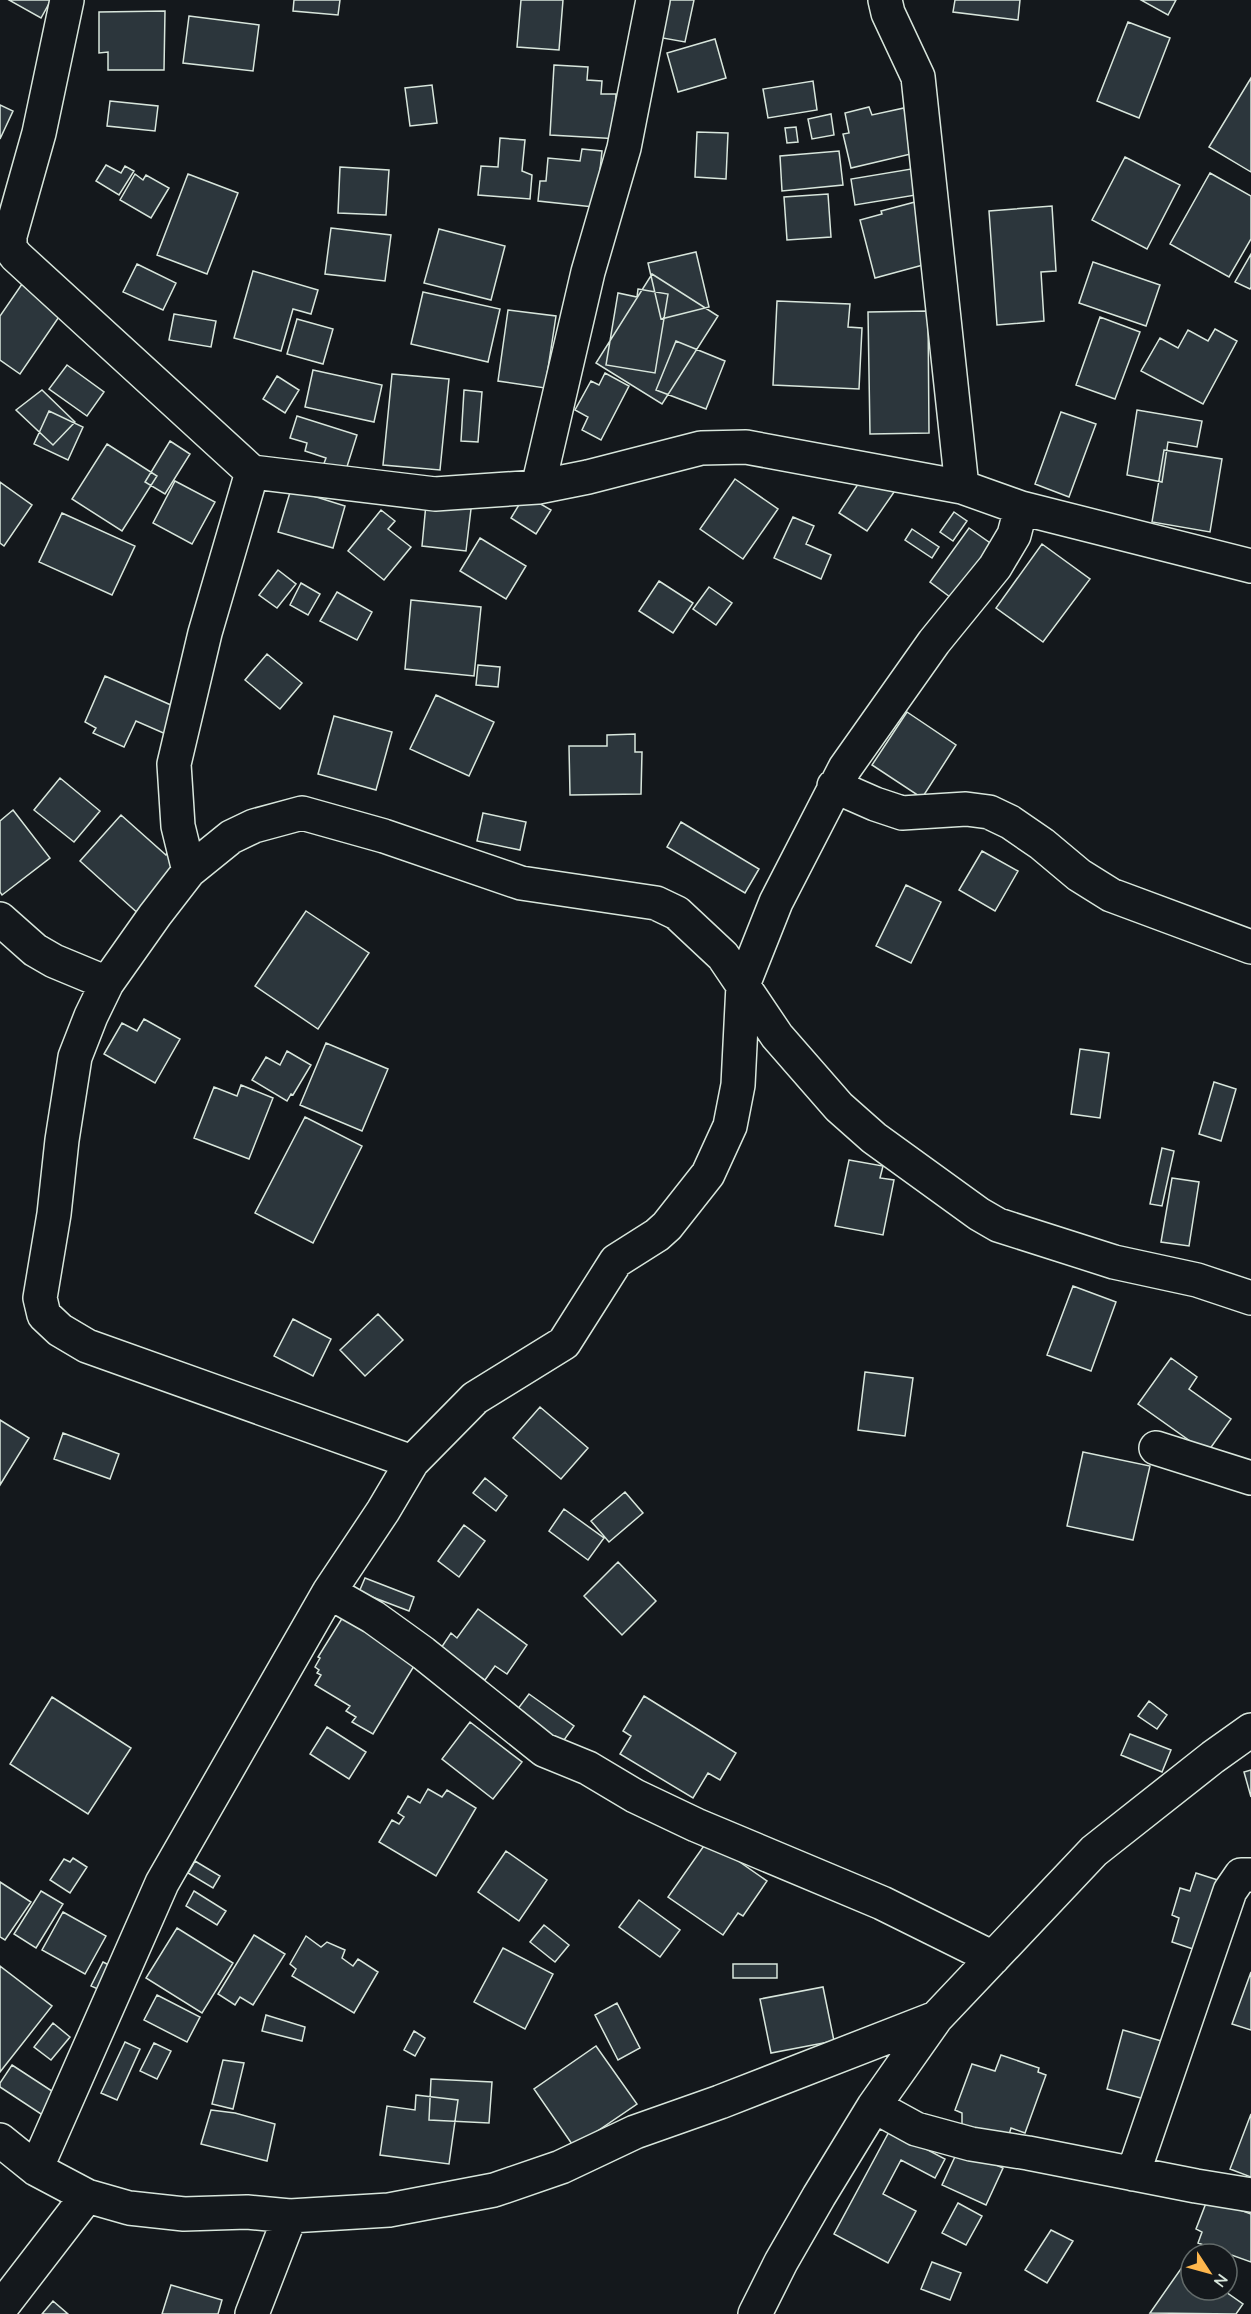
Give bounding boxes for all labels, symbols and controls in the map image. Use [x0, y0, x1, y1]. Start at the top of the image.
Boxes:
north arrow [1179, 2242, 1239, 2302]
text: N [1210, 2270, 1233, 2291]

